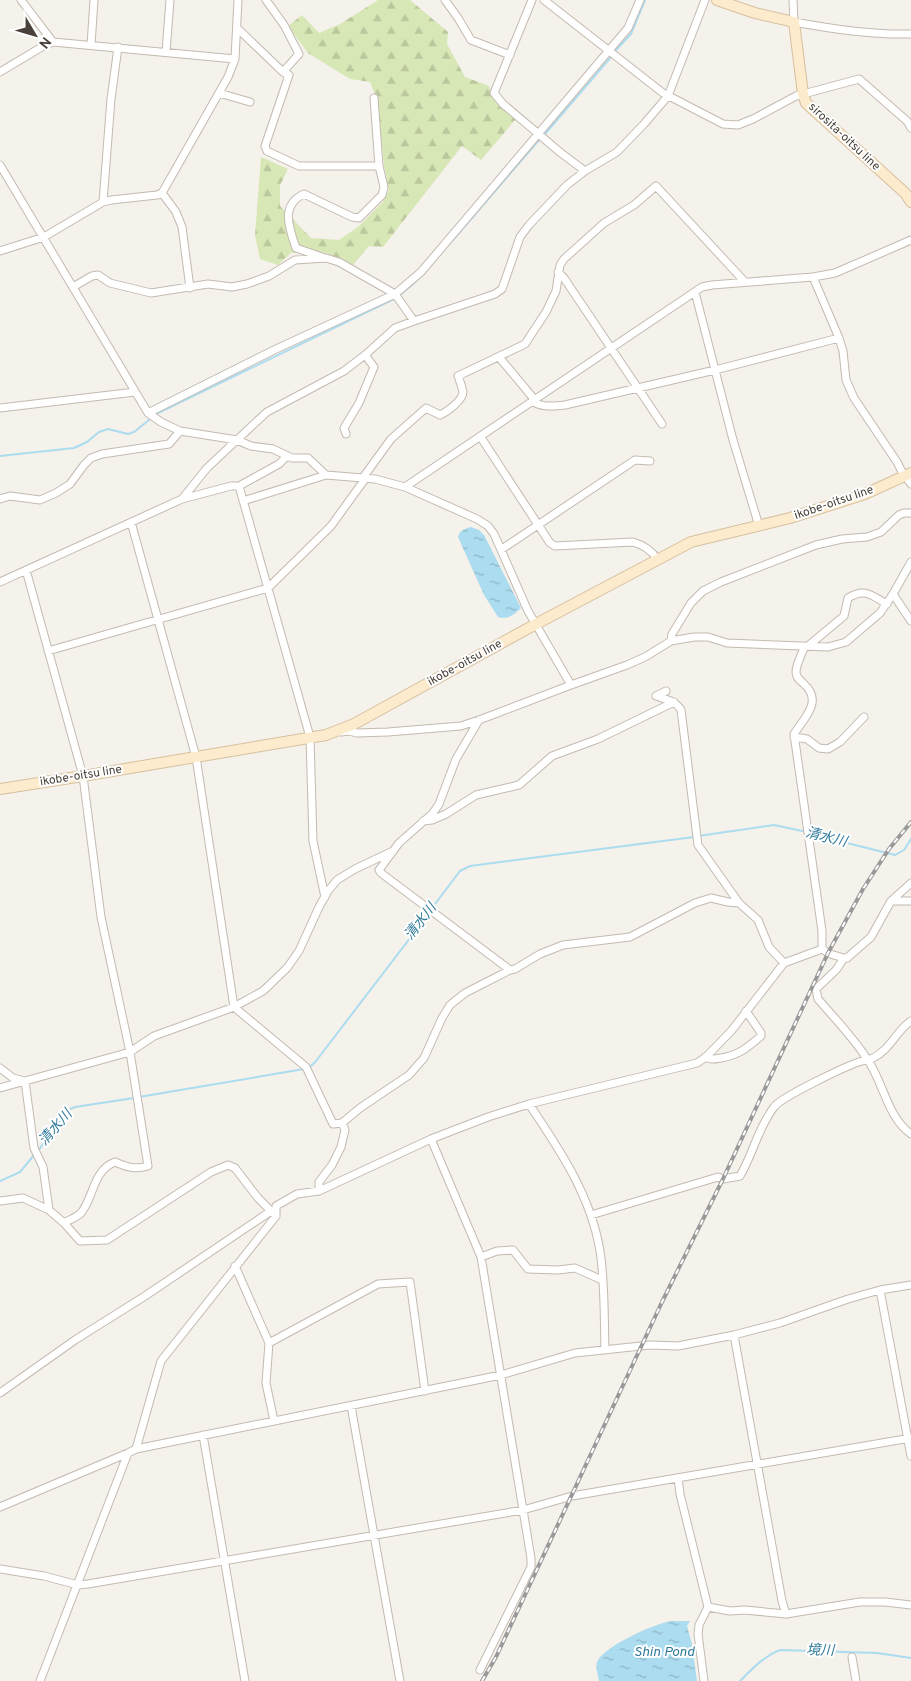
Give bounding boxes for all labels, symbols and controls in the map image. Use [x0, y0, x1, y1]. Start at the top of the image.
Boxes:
north arrow [10, 10, 60, 60]
text: N [34, 33, 54, 51]
street label: sirosita-oitsu line [805, 100, 883, 174]
street label: ikobe-oitsu line [792, 482, 876, 524]
street label: ikobe-oitsu line [425, 636, 505, 690]
street label: ikobe-oitsu line [39, 762, 123, 790]
water label: 清水川 [804, 825, 850, 852]
water label: 清水川 [401, 899, 442, 944]
water label: 清水川 [36, 1105, 78, 1149]
water label: 境川 [806, 1642, 836, 1660]
water label: Shin Pond [634, 1644, 696, 1661]

